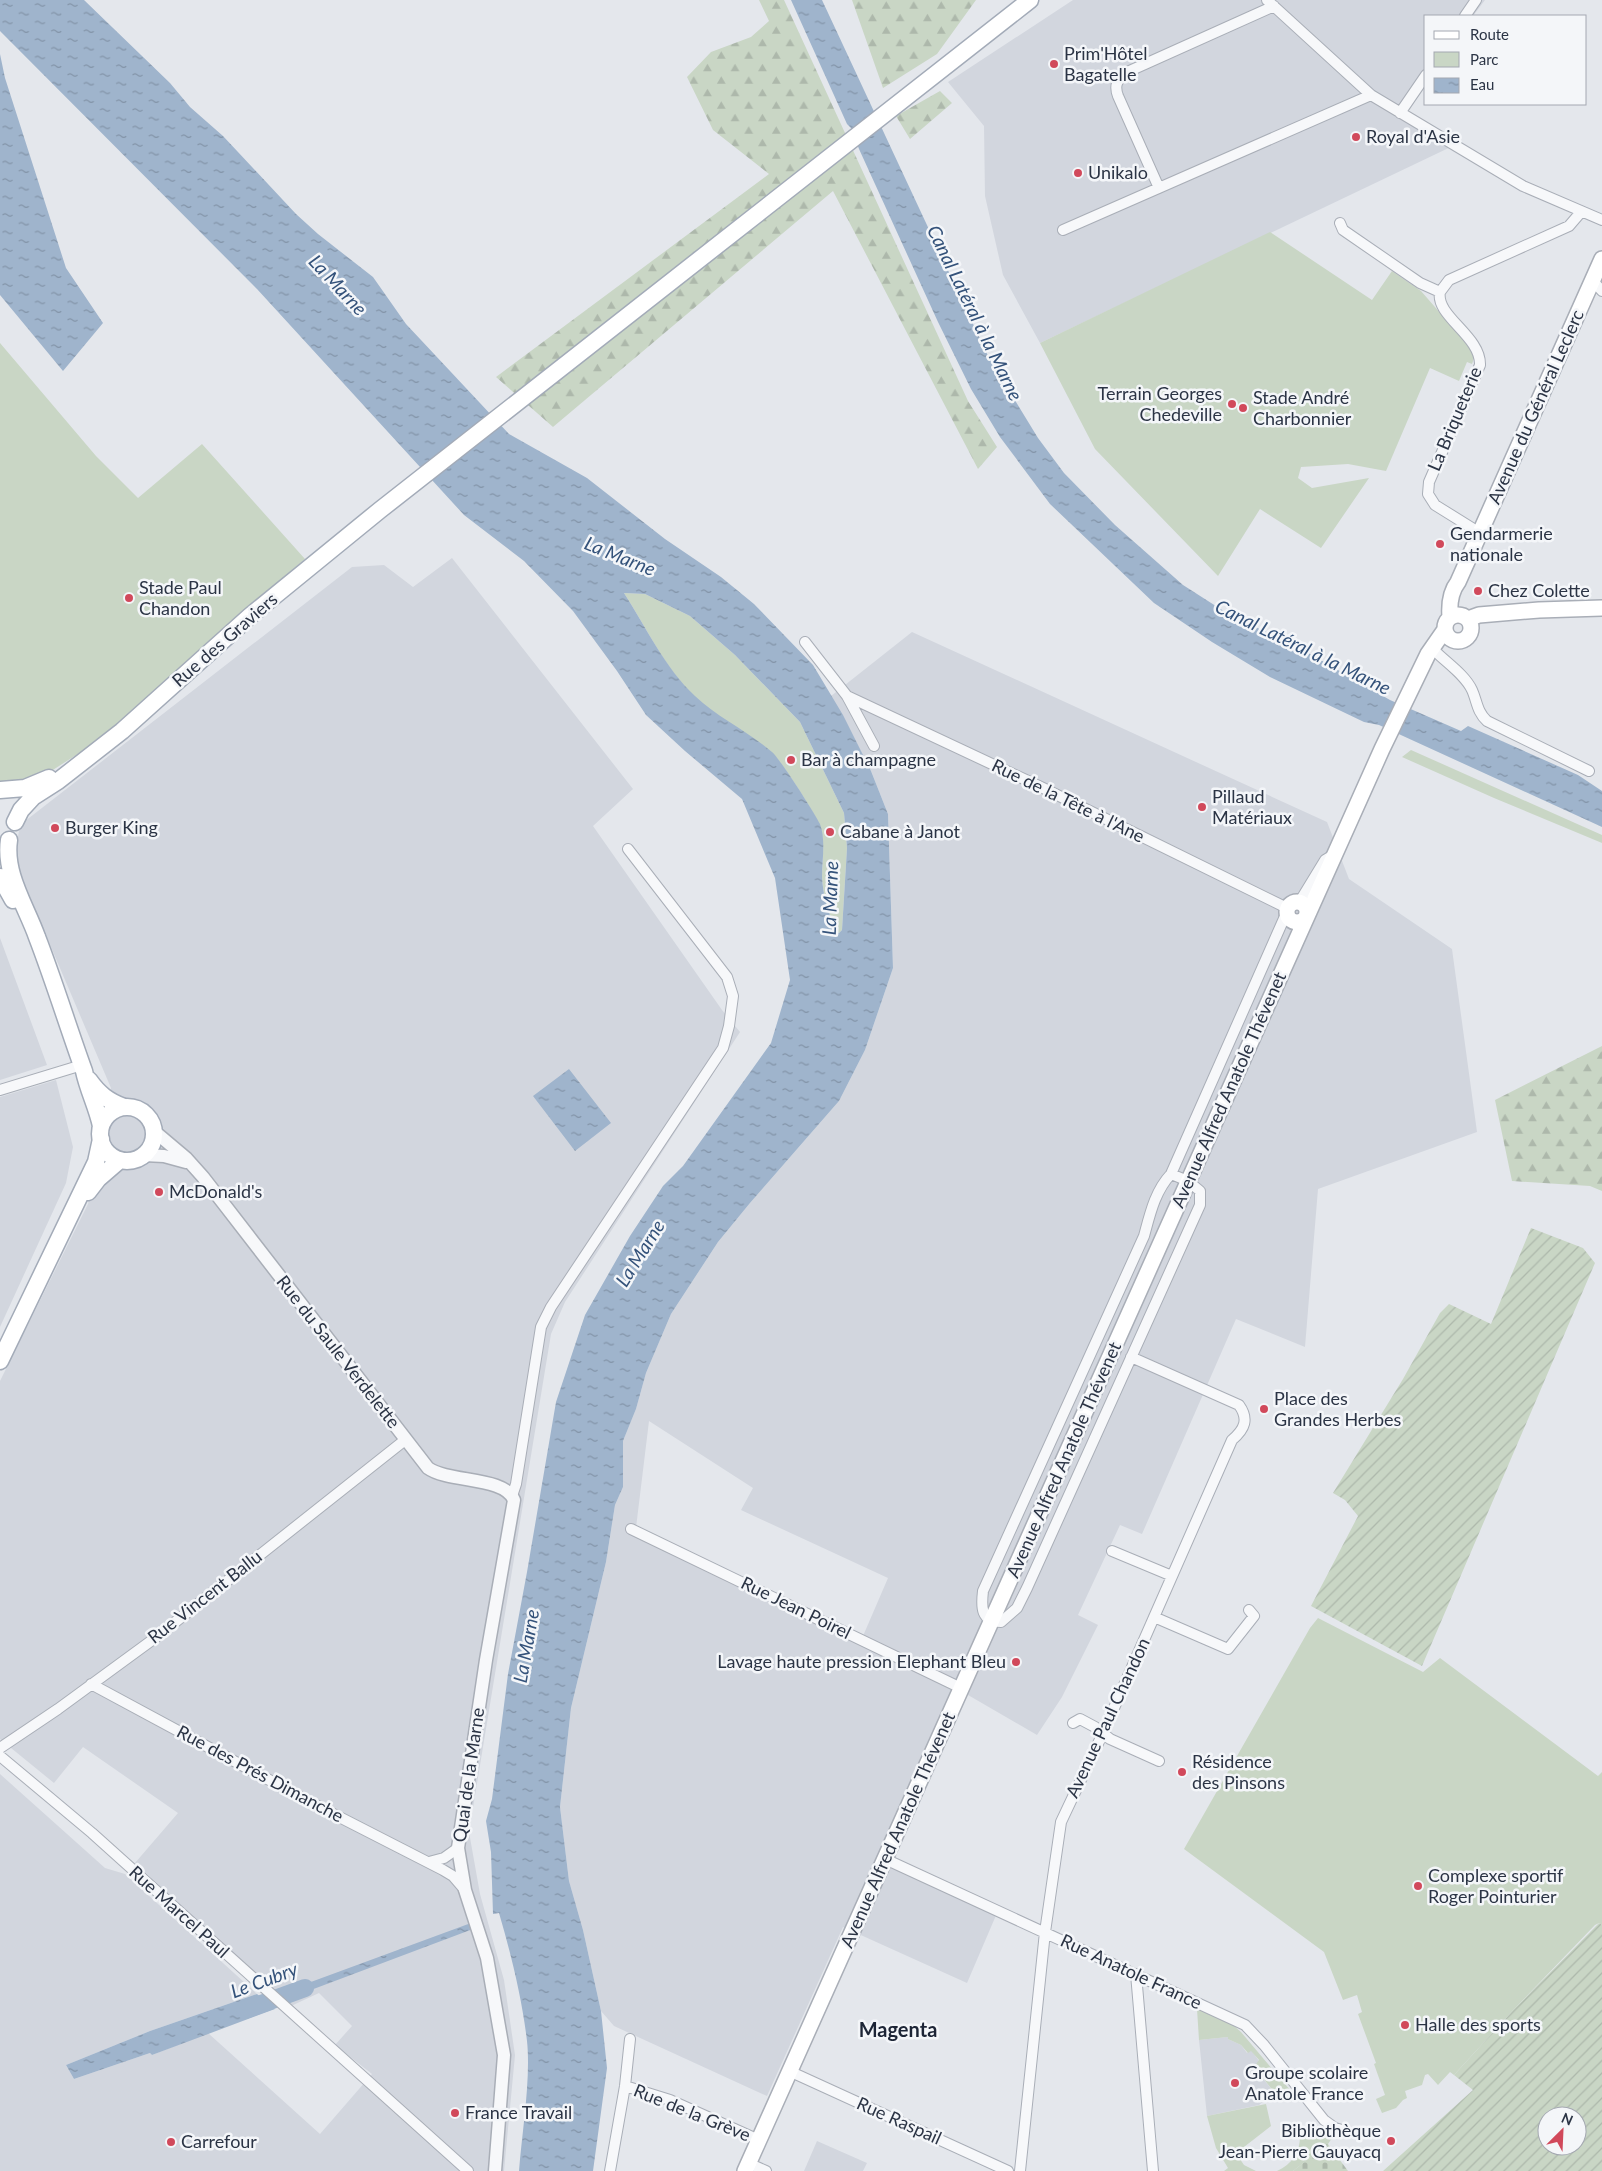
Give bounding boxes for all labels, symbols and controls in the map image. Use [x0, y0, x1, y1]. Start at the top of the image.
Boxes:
legend [1424, 15, 1587, 105]
text: Route [1470, 25, 1509, 43]
place label: Prim'Hôtel Bagatelle [1064, 42, 1147, 85]
text: Parc [1470, 50, 1499, 68]
marker: Prim'Hôtel Bagatelle [1048, 58, 1060, 70]
text: Eau [1470, 75, 1494, 93]
place label: Royal d'Asie [1366, 125, 1460, 147]
marker: Royal d'Asie [1350, 131, 1362, 143]
place label: Unikalo [1088, 161, 1148, 183]
marker: Unikalo [1072, 167, 1084, 179]
water label: Canal Latéral à la Marne [923, 221, 1028, 404]
water label: La Marne [305, 250, 372, 320]
street label: Avenue du Général Leclerc [1482, 306, 1588, 507]
street label: La Briqueterie [1422, 363, 1486, 474]
place label: Terrain Georges Chedeville [1098, 382, 1222, 425]
place label: Stade André Charbonnier [1253, 386, 1352, 429]
marker: Terrain Georges Chedeville [1226, 398, 1238, 410]
marker: Stade André Charbonnier [1237, 402, 1249, 414]
place label: Gendarmerie nationale [1450, 522, 1553, 565]
water label: La Marne [581, 531, 659, 580]
marker: Gendarmerie nationale [1434, 538, 1446, 550]
place label: Stade Paul Chandon [139, 576, 222, 619]
place label: Chez Colette [1488, 579, 1590, 601]
marker: Chez Colette [1472, 585, 1484, 597]
street label: Rue des Graviers [167, 587, 282, 691]
marker: Stade Paul Chandon [123, 592, 135, 604]
water label: Canal Latéral à la Marne [1212, 594, 1395, 699]
place label: Bar à champagne [801, 748, 936, 770]
marker: Bar à champagne [785, 754, 797, 766]
street label: Rue de la Tête à l'Ane [988, 754, 1148, 847]
place label: Pillaud Matériaux [1212, 785, 1292, 828]
marker: Pillaud Matériaux [1196, 801, 1208, 813]
place label: Burger King [65, 816, 158, 838]
place label: Cabane à Janot [840, 820, 960, 842]
marker: Burger King [49, 822, 61, 834]
marker: Cabane à Janot [824, 826, 836, 838]
water label: La Marne [817, 860, 842, 936]
street label: Avenue Alfred Anatole Thévenet [1166, 968, 1290, 1211]
place label: McDonald's [169, 1180, 263, 1202]
marker: McDonald's [153, 1186, 165, 1198]
water label: La Marne [610, 1215, 669, 1290]
street label: Rue du Saule Verdelette [272, 1271, 405, 1432]
street label: Avenue Alfred Anatole Thévenet [1001, 1338, 1125, 1581]
place label: Place des Grandes Herbes [1274, 1387, 1401, 1430]
marker: Place des Grandes Herbes [1258, 1403, 1270, 1415]
street label: Rue Vincent Ballu [143, 1545, 266, 1648]
street label: Rue Jean Poirel [738, 1571, 855, 1643]
water label: La Marne [508, 1607, 543, 1685]
street label: Avenue Paul Chandon [1060, 1634, 1154, 1801]
place label: Lavage haute pression Elephant Bleu [717, 1650, 1006, 1672]
marker: Lavage haute pression Elephant Bleu [1010, 1656, 1022, 1668]
street label: Quai de la Marne [448, 1706, 488, 1844]
street label: Avenue Alfred Anatole Thévenet [835, 1708, 959, 1951]
street label: Rue des Prés Dimanche [173, 1720, 348, 1826]
place label: Résidence des Pinsons [1192, 1750, 1285, 1793]
marker: Résidence des Pinsons [1176, 1766, 1188, 1778]
street label: Rue Marcel Paul [125, 1861, 234, 1962]
place label: Complexe sportif Roger Pointurier [1428, 1864, 1564, 1907]
marker: Complexe sportif Roger Pointurier [1412, 1880, 1424, 1892]
street label: Rue Anatole France [1057, 1929, 1205, 2013]
water label: Le Cubry [227, 1957, 301, 2002]
place label: Halle des sports [1415, 2013, 1541, 2035]
district label: Magenta [859, 2017, 937, 2041]
marker: Halle des sports [1399, 2019, 1411, 2031]
place label: Groupe scolaire Anatole France [1245, 2061, 1368, 2104]
marker: Groupe scolaire Anatole France [1229, 2077, 1241, 2089]
street label: Rue de la Grève [631, 2079, 754, 2146]
street label: Rue Raspail [854, 2092, 945, 2149]
place label: France Travail [465, 2101, 572, 2123]
north arrow [1537, 2106, 1587, 2156]
marker: France Travail [449, 2107, 461, 2119]
text: N [1559, 2109, 1576, 2129]
place label: Bibliothèque Jean-Pierre Gauyacq [1218, 2119, 1381, 2162]
place label: Carrefour [181, 2130, 257, 2152]
marker: Bibliothèque Jean-Pierre Gauyacq [1385, 2135, 1397, 2147]
marker: Carrefour [165, 2136, 177, 2148]

